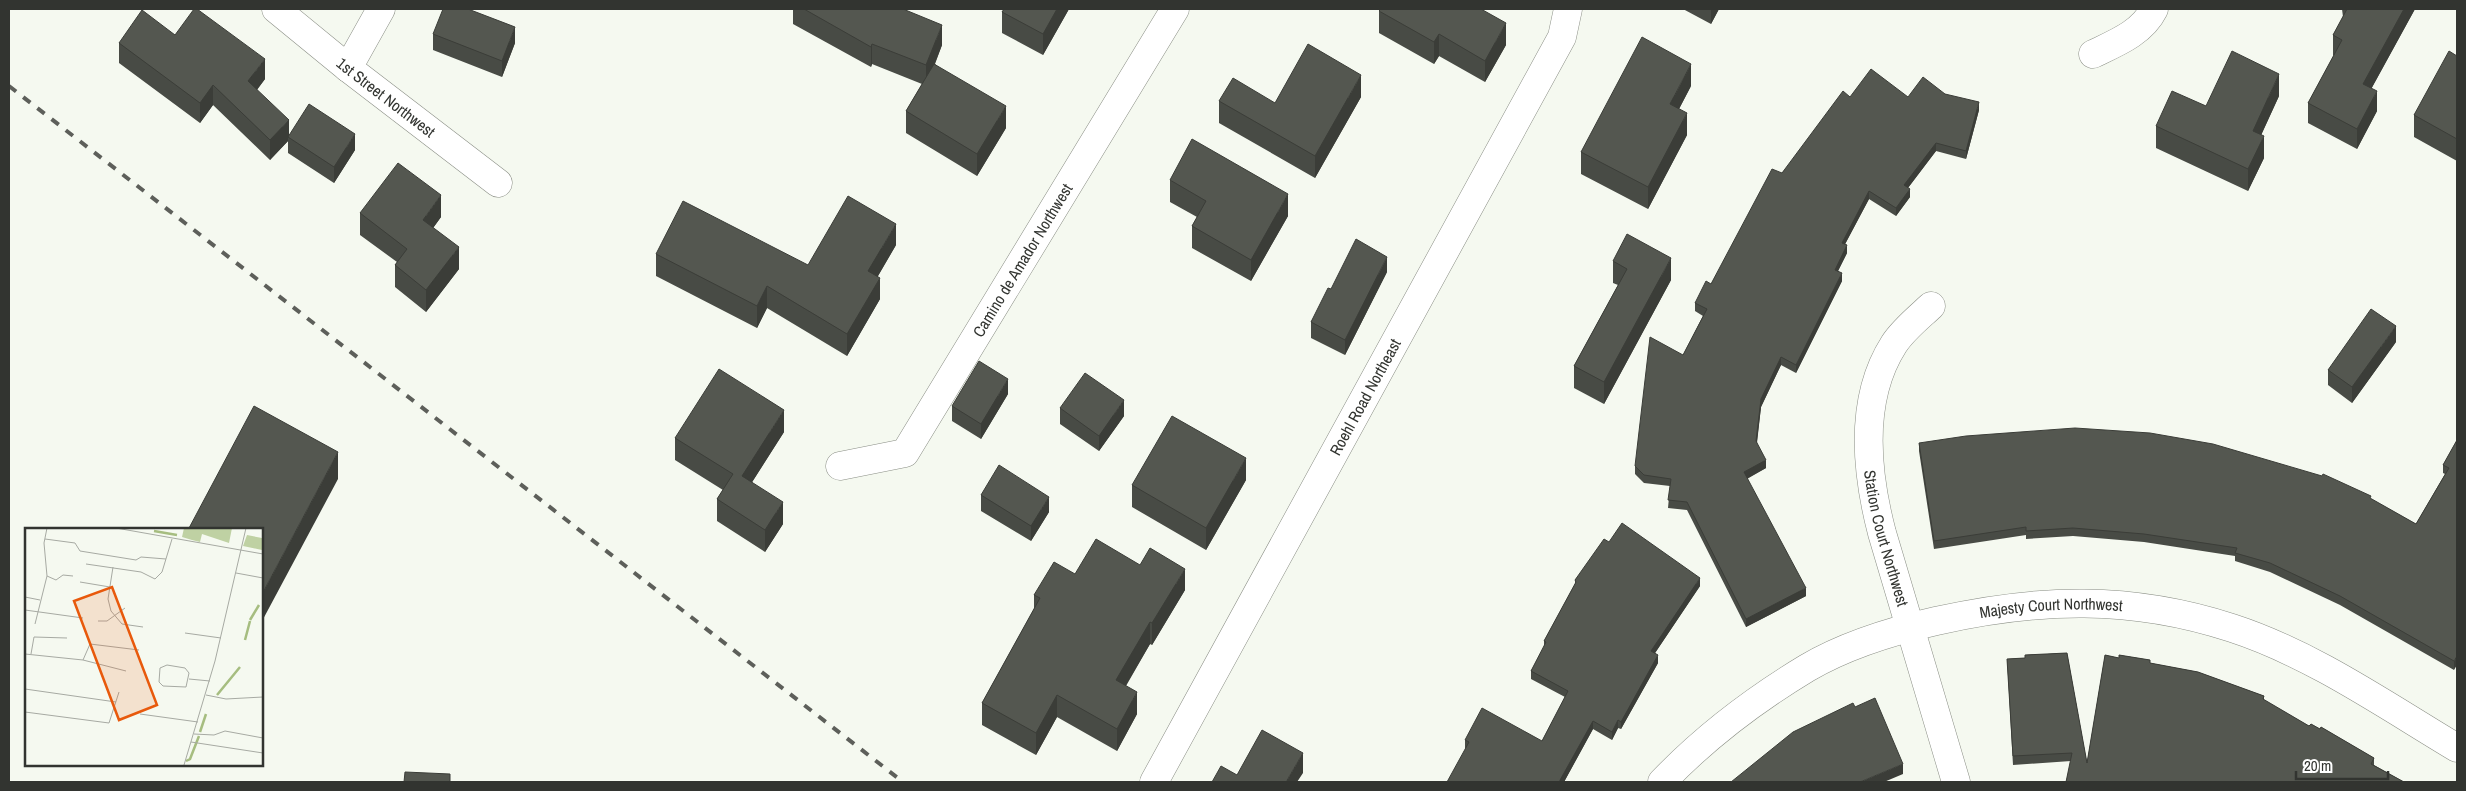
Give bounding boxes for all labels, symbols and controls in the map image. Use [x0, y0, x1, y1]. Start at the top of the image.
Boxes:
street label: 1st Street Northwest [332, 52, 440, 142]
street label: Camino de Amador Northwest [967, 179, 1078, 341]
street label: Roehl Road Northeast [1324, 334, 1406, 459]
street label: Station Court Northwest [1859, 469, 1914, 609]
inset map [25, 528, 262, 766]
street label: Majesty Court Northwest [1978, 592, 2124, 623]
scale bar [2296, 748, 2388, 780]
text: 20 m [2304, 755, 2331, 776]

